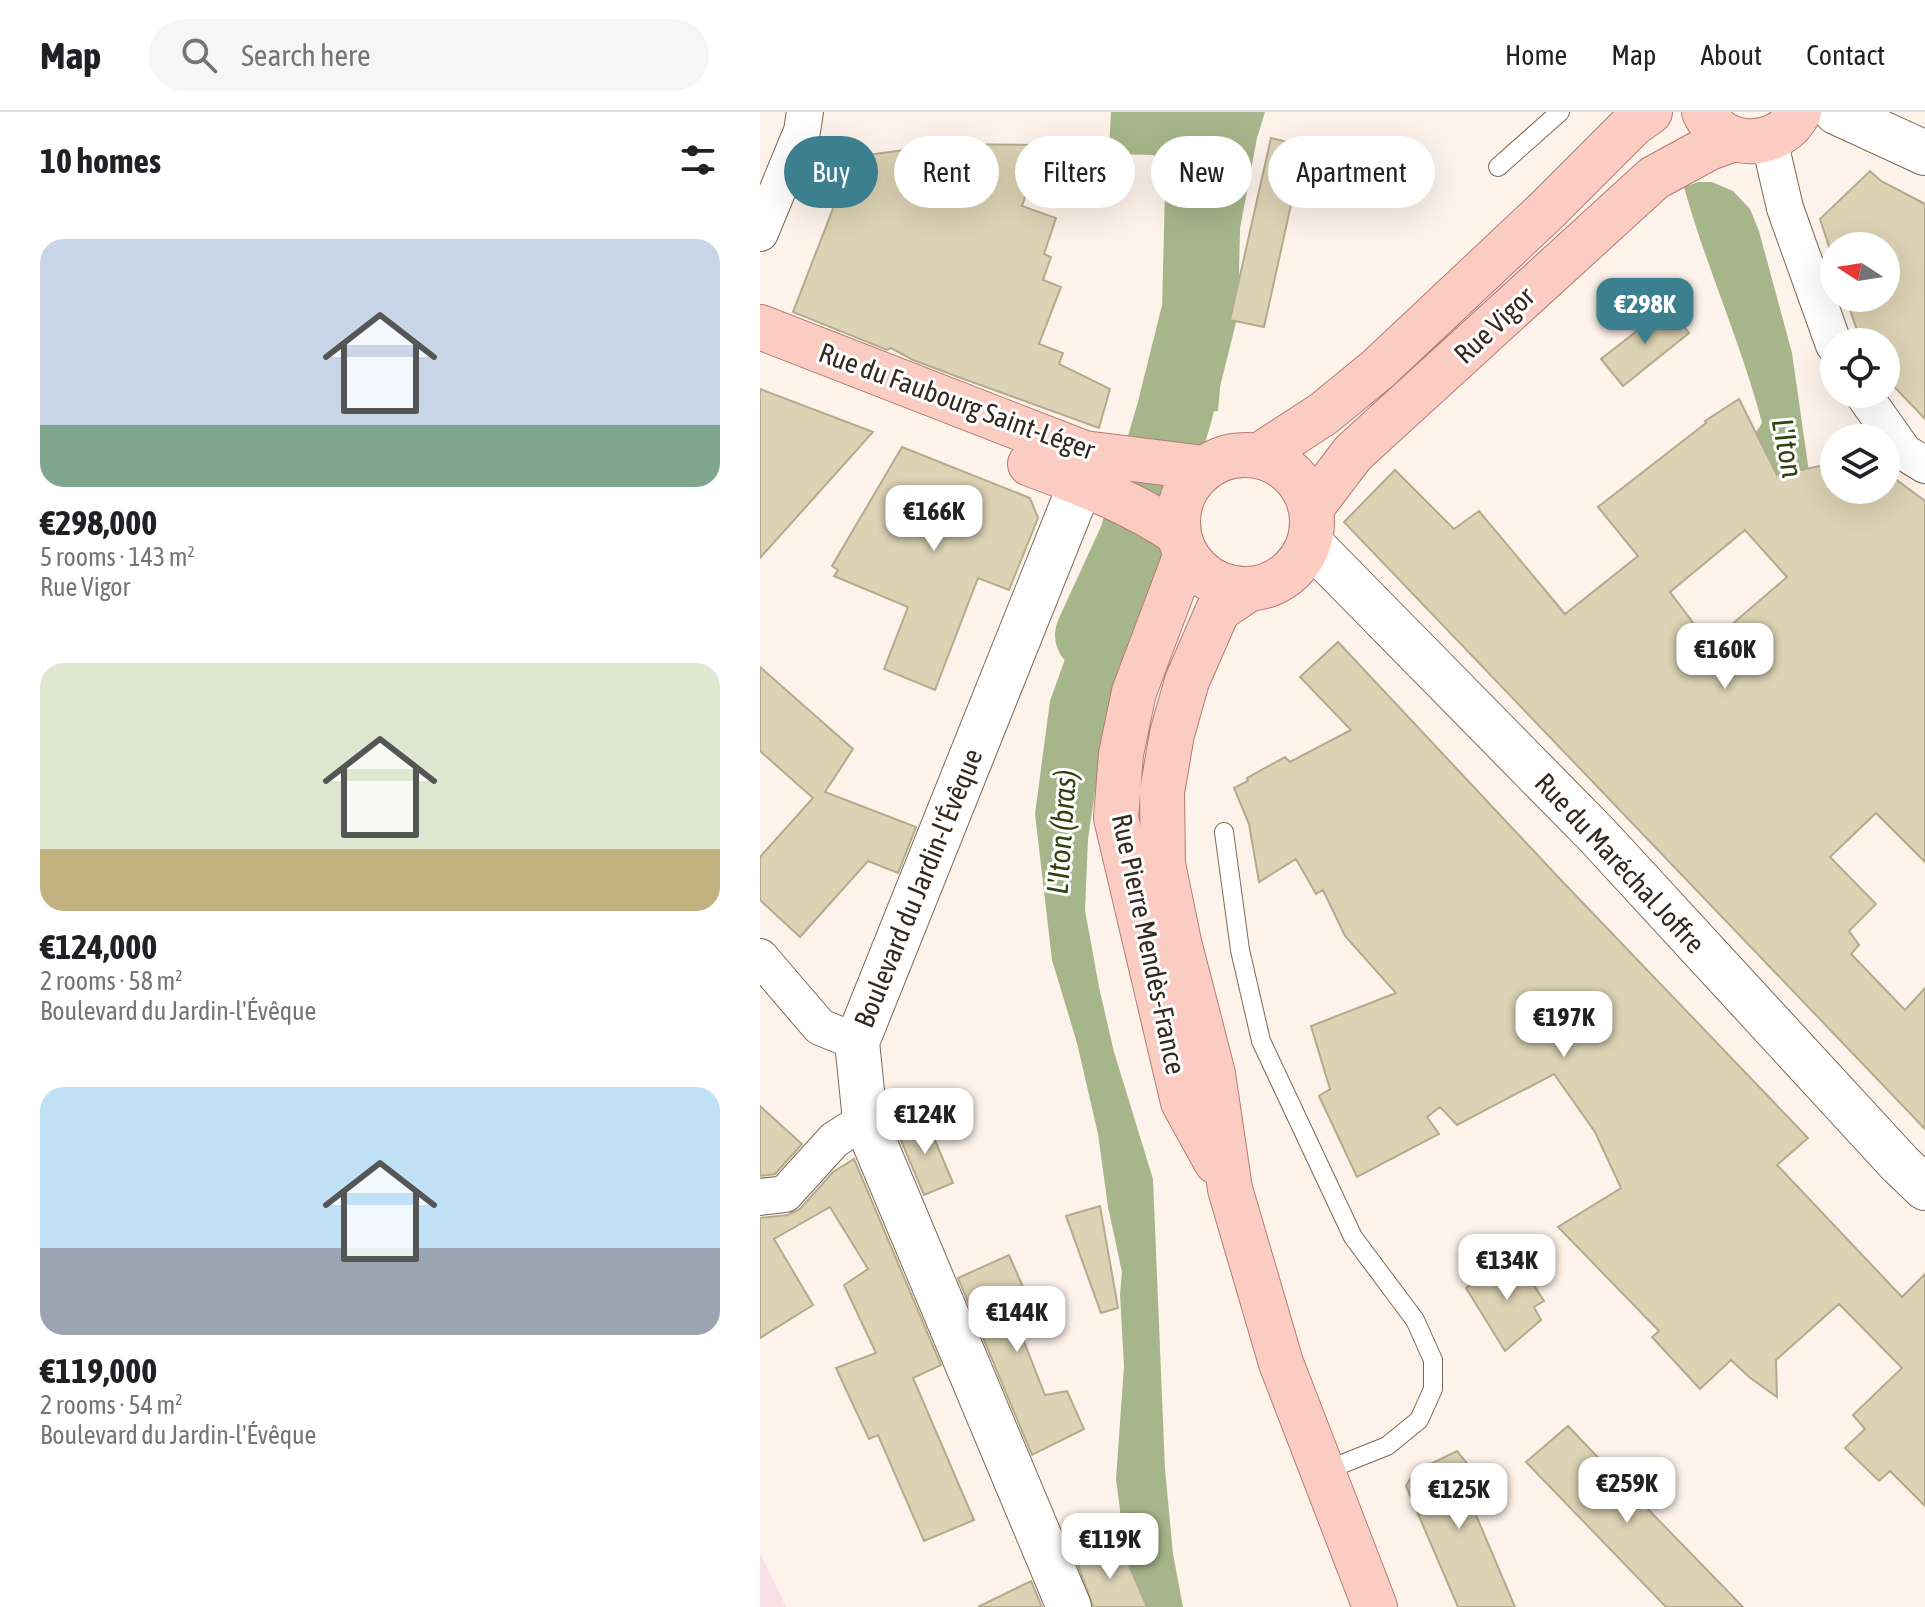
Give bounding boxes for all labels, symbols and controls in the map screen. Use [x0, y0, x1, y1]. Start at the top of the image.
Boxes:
search box [149, 19, 709, 91]
icon: search [177, 33, 221, 77]
text: Map [40, 34, 101, 77]
text: Search here [241, 38, 371, 72]
text: Home [1505, 39, 1567, 71]
text: Map [1611, 39, 1656, 71]
text: About [1700, 39, 1762, 71]
text: Contact [1806, 39, 1885, 71]
chip: Buy [784, 136, 878, 208]
chip: Rent [894, 136, 999, 208]
chip: Filters [1015, 136, 1135, 208]
chip: New [1151, 136, 1252, 208]
chip: Apartment [1268, 136, 1435, 208]
icon: filters [676, 138, 720, 182]
text: 10 homes [40, 141, 161, 180]
north arrow [1820, 232, 1900, 312]
map controls [1820, 232, 1900, 504]
pin: €298K [1589, 278, 1701, 346]
street label: Rue Vigor [1448, 280, 1541, 370]
text: €298K [1614, 289, 1676, 319]
icon: home [308, 291, 452, 435]
button: locate [1820, 328, 1900, 408]
street label: Rue du Faubourg Saint-Léger [815, 336, 1100, 466]
water label: L'Iton [1766, 415, 1810, 481]
button: layers [1820, 424, 1900, 504]
pin: €166K [878, 485, 990, 553]
text: €166K [903, 496, 965, 526]
text: €298,000 [40, 503, 157, 542]
text: 5 rooms · 143 m² [40, 542, 195, 572]
text: Rue Vigor [40, 572, 130, 602]
pin: €160K [1669, 623, 1781, 691]
text: €160K [1694, 634, 1756, 664]
icon: home [308, 715, 452, 859]
street label: Boulevard du Jardin-l'Évêque [847, 744, 989, 1032]
street label: Rue du Maréchal Joffre [1529, 767, 1711, 959]
water label: L'Iton (bras) [1040, 769, 1082, 895]
street label: Rue Pierre Mendès-France [1106, 811, 1192, 1077]
text: €124,000 [40, 927, 157, 966]
text: 2 rooms · 58 m² [40, 966, 182, 996]
pin: €197K [1508, 991, 1620, 1059]
text: Boulevard du Jardin-l'Évêque [40, 996, 316, 1026]
text: €197K [1533, 1002, 1595, 1032]
pin: €124K [869, 1088, 981, 1156]
text: €124K [894, 1099, 956, 1129]
icon: home [308, 1139, 452, 1283]
pin: €134K [1451, 1234, 1563, 1302]
text: €134K [1476, 1245, 1538, 1275]
pin: €144K [961, 1286, 1073, 1354]
text: €144K [986, 1297, 1048, 1327]
text: €119,000 [40, 1351, 157, 1390]
text: 2 rooms · 54 m² [40, 1390, 182, 1420]
text: Boulevard du Jardin-l'Évêque [40, 1420, 316, 1450]
pin: €259K [1571, 1457, 1683, 1525]
pin: €125K [1403, 1463, 1515, 1531]
text: €259K [1596, 1468, 1658, 1498]
text: €125K [1428, 1474, 1490, 1504]
pin: €119K [1054, 1513, 1166, 1581]
text: €119K [1079, 1524, 1141, 1554]

